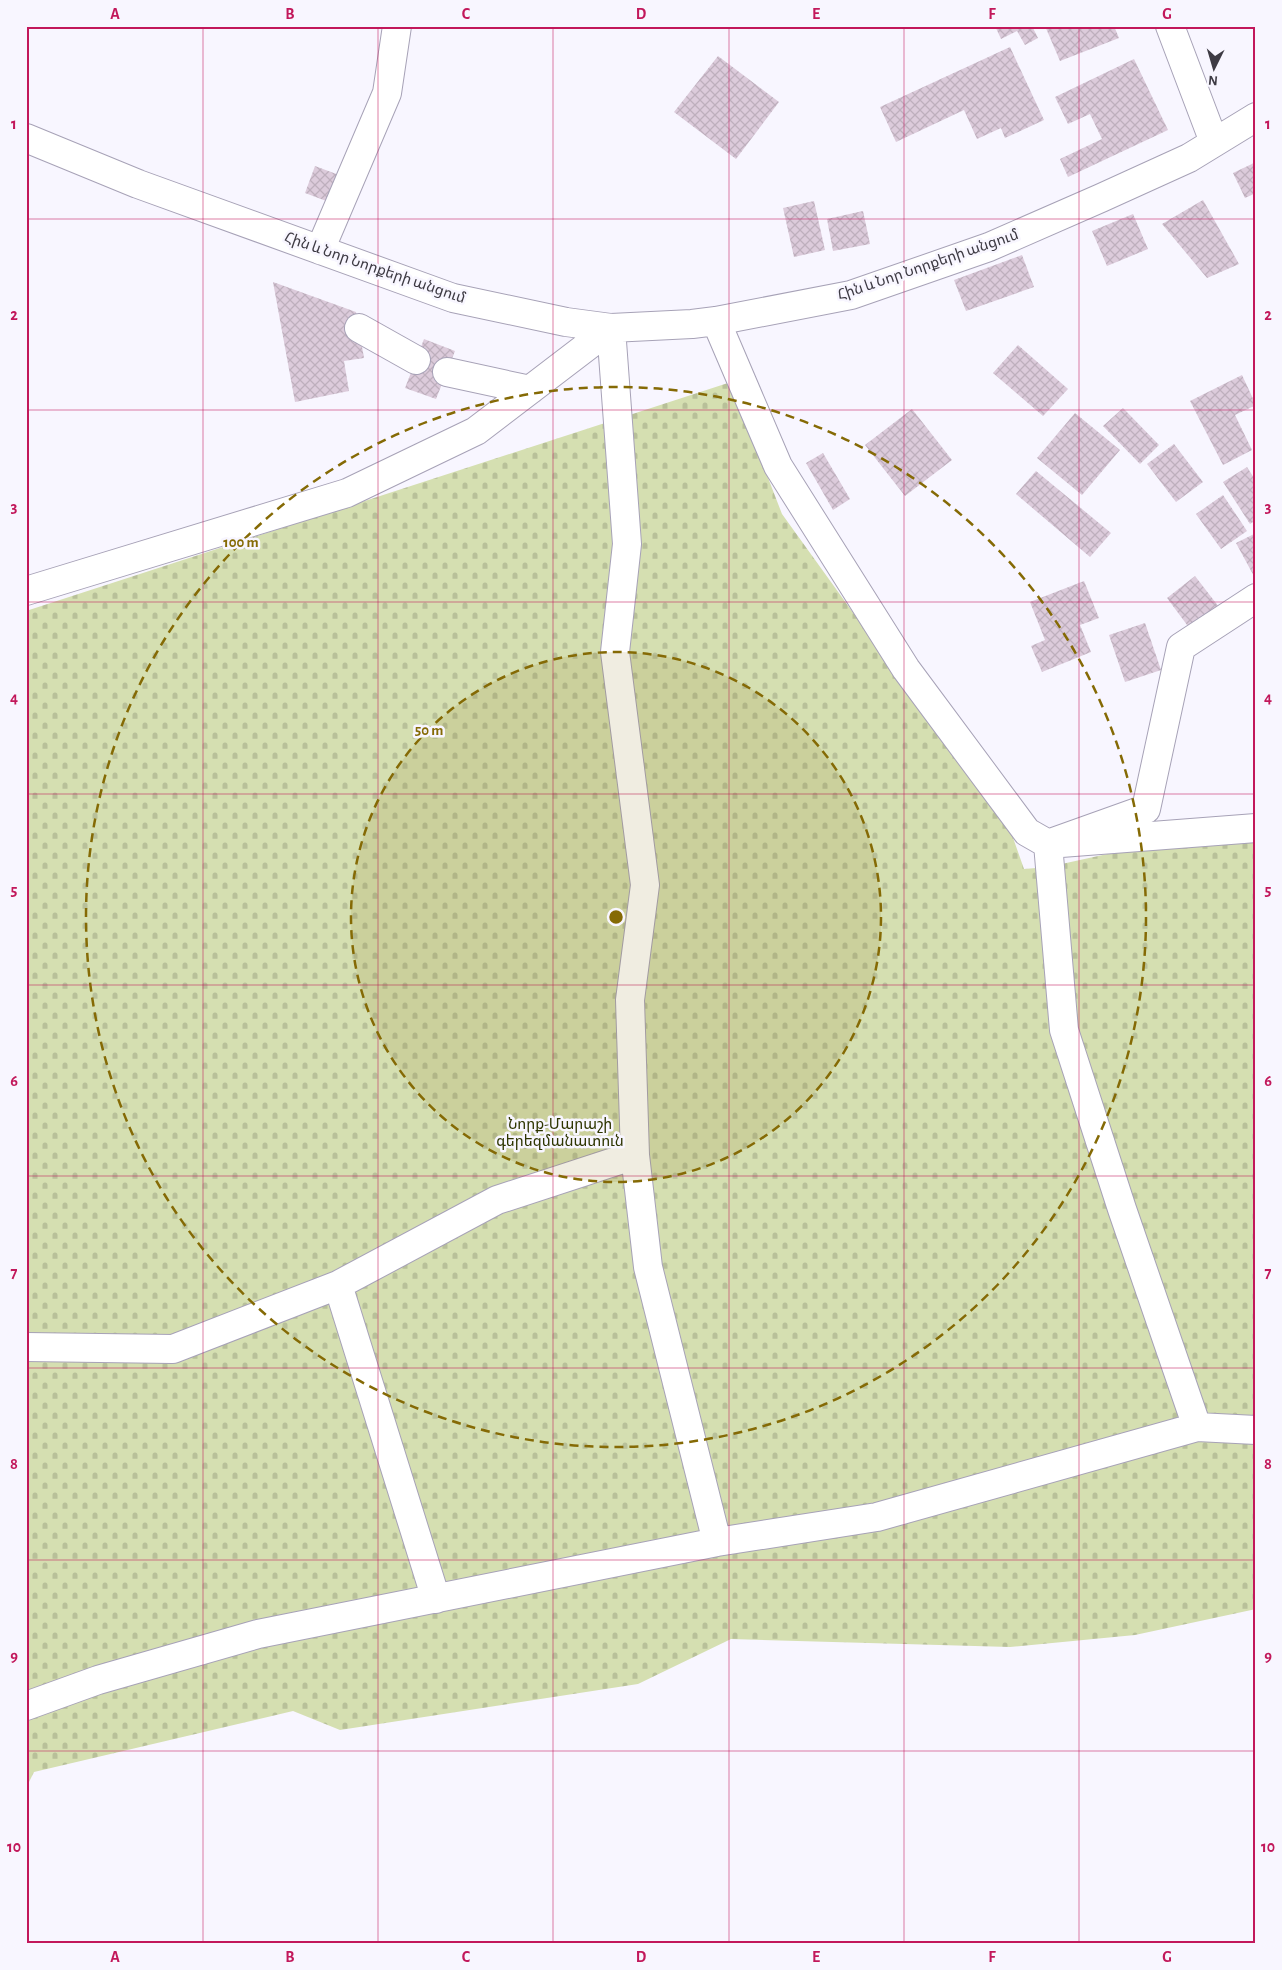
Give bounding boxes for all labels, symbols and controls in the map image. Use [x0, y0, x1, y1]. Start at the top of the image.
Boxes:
text: A [110, 6, 120, 22]
text: B [285, 6, 295, 22]
text: C [462, 6, 471, 22]
text: D [636, 6, 647, 22]
text: E [812, 6, 820, 22]
text: F [988, 6, 996, 22]
text: G [1162, 6, 1172, 22]
north arrow [1190, 42, 1240, 92]
text: N [1207, 73, 1218, 87]
text: 1 [11, 116, 17, 132]
text: 1 [1265, 116, 1271, 132]
street label: Հին և Նոր Նորքերի անցում [835, 226, 1021, 304]
street label: Հին և Նոր Նորքերի անցում [282, 229, 468, 307]
text: 2 [10, 307, 18, 323]
text: 2 [1264, 307, 1272, 323]
text: 3 [11, 499, 18, 515]
text: 3 [1265, 499, 1272, 515]
text: 100 m [223, 535, 259, 550]
text: 4 [10, 690, 18, 706]
text: 4 [1264, 690, 1272, 706]
text: 50 m [415, 723, 443, 738]
text: 5 [11, 882, 18, 898]
text: 5 [1265, 882, 1272, 898]
centre of rings [607, 908, 625, 926]
text: 6 [10, 1073, 18, 1089]
text: 6 [1264, 1073, 1272, 1089]
park label: Նորք-Մարաշի գերեզմանատուն [496, 1117, 624, 1150]
text: 7 [11, 1265, 18, 1281]
text: 7 [1265, 1265, 1272, 1281]
text: 8 [10, 1456, 18, 1472]
text: 8 [1264, 1456, 1272, 1472]
text: 9 [10, 1648, 18, 1664]
text: 9 [1264, 1648, 1272, 1664]
text: 10 [7, 1839, 21, 1855]
text: 10 [1261, 1839, 1275, 1855]
text: A [110, 1949, 120, 1965]
text: B [285, 1949, 295, 1965]
text: C [462, 1949, 471, 1965]
text: D [636, 1949, 647, 1965]
text: E [812, 1949, 820, 1965]
text: F [988, 1949, 996, 1965]
text: G [1162, 1949, 1172, 1965]

